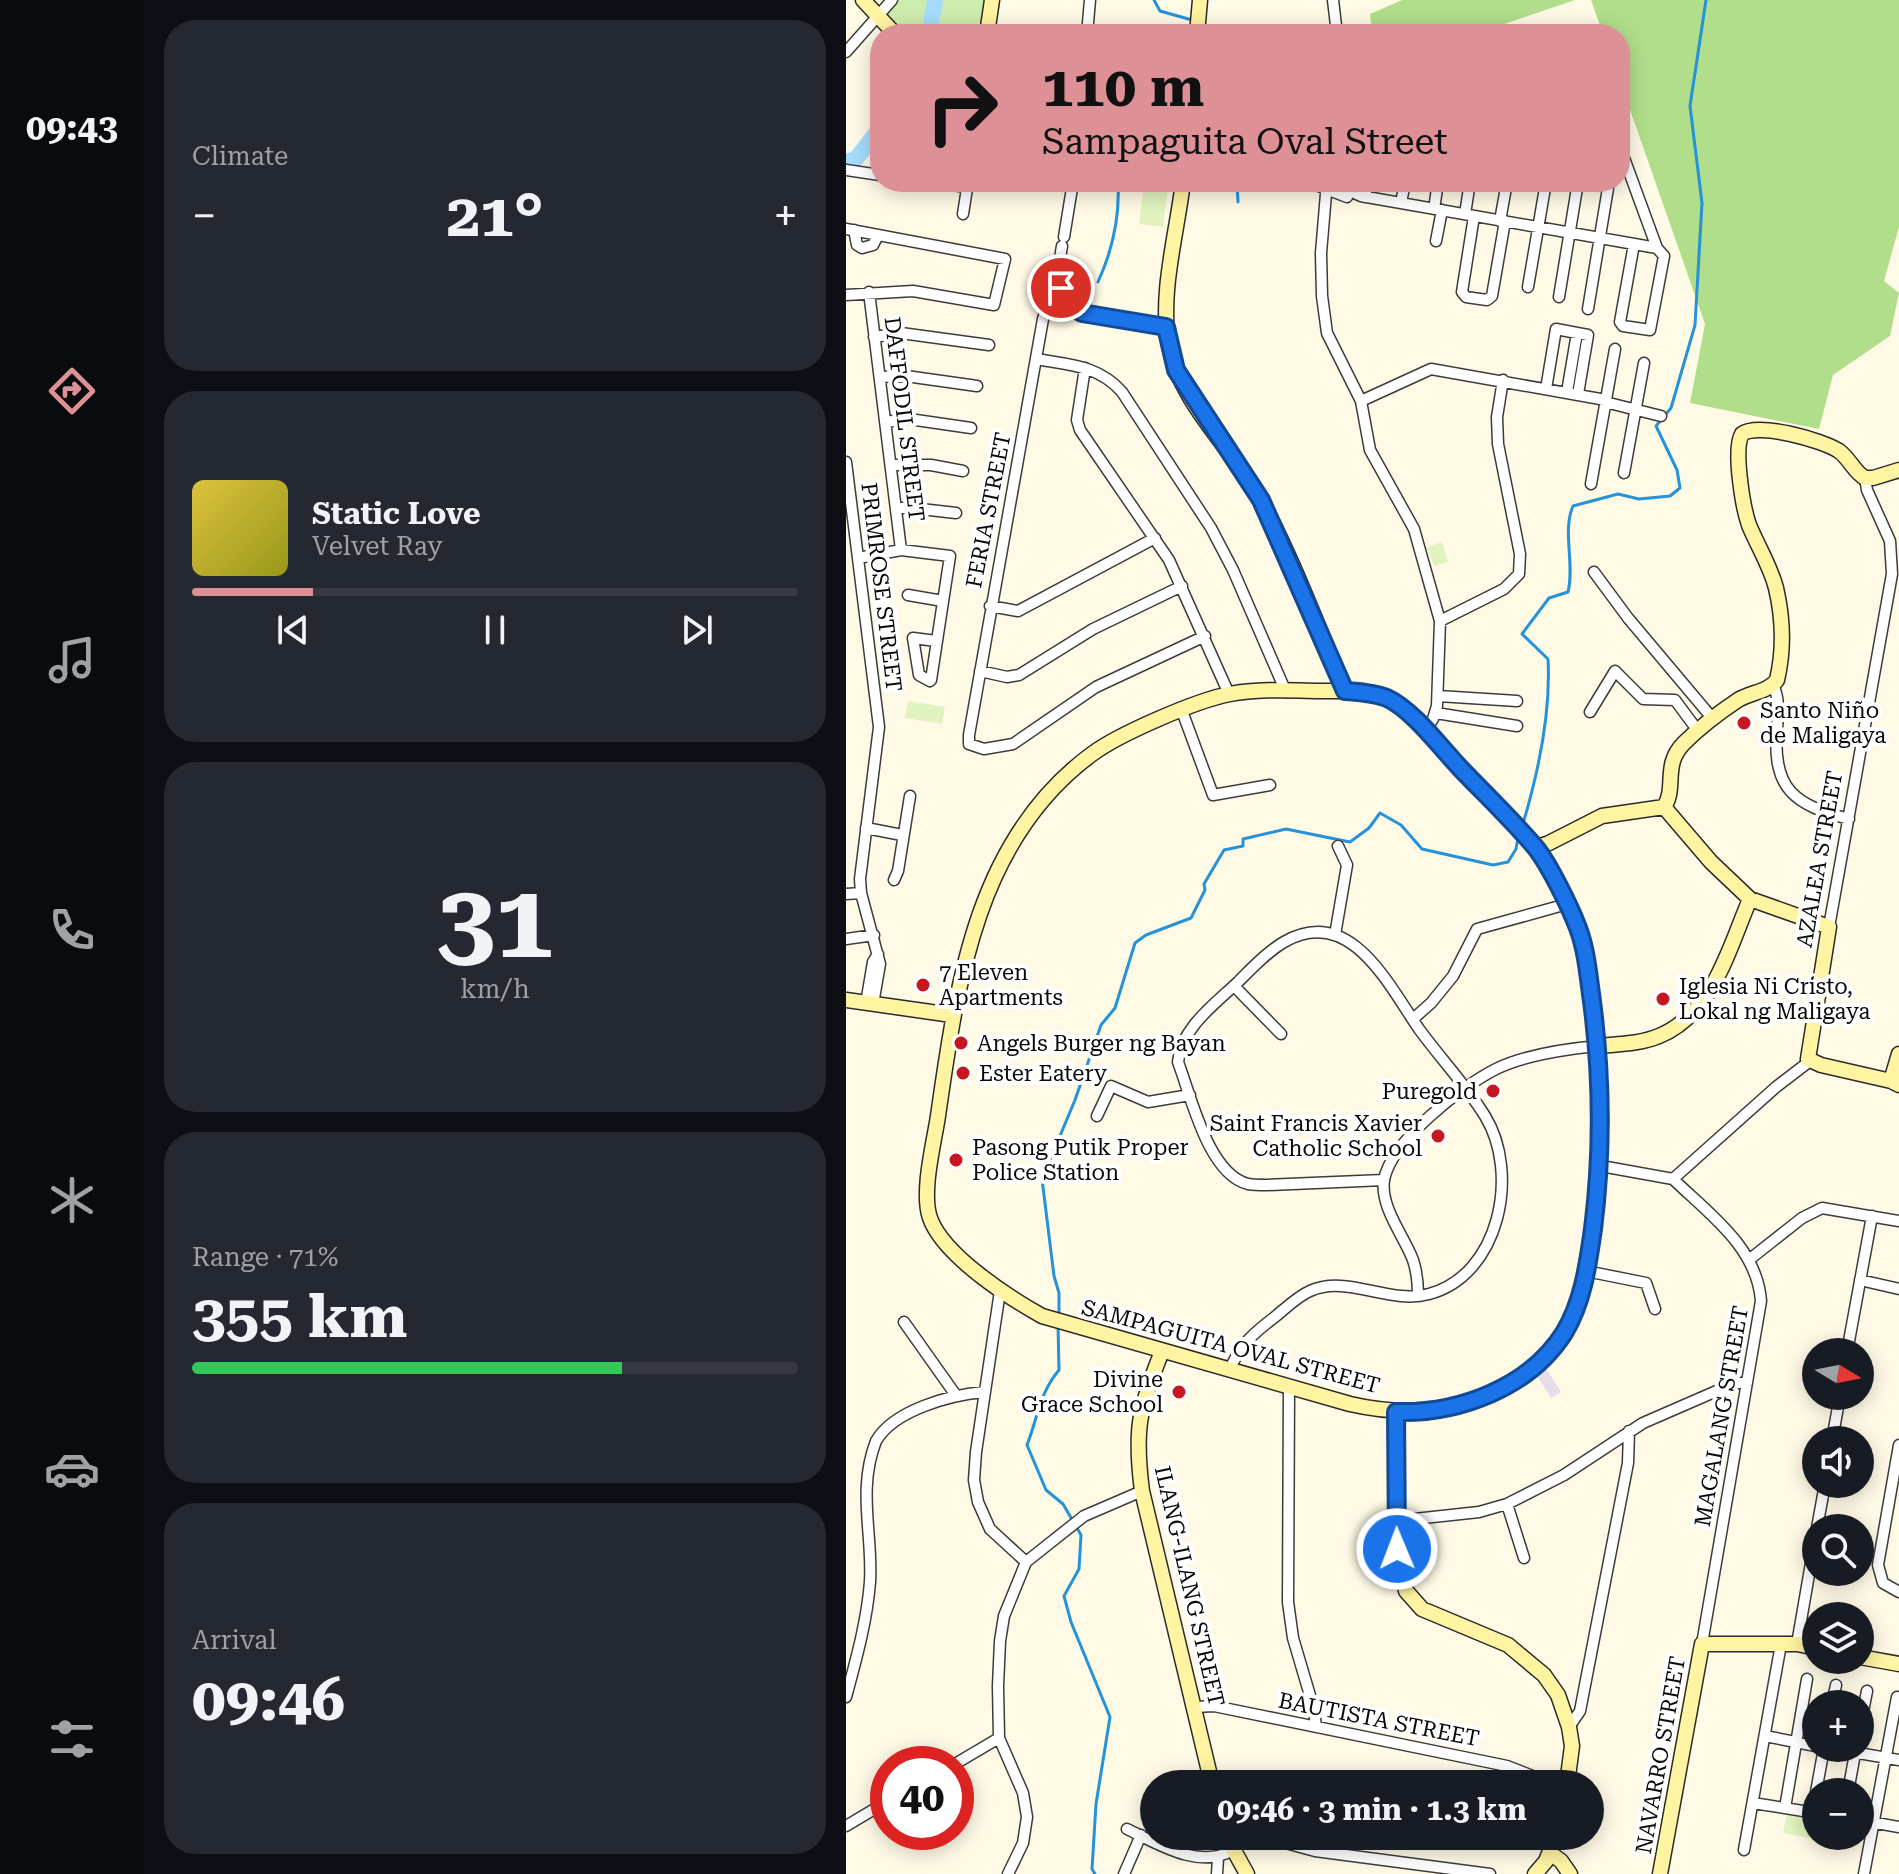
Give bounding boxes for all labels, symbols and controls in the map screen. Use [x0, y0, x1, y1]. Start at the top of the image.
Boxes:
text: 110 m [1042, 54, 1204, 120]
icon: right [910, 56, 1014, 160]
text: 09:43 [26, 107, 118, 149]
text: Sampaguita Oval Street [1042, 121, 1448, 163]
text: Climate [192, 141, 288, 171]
text: 21° [446, 180, 544, 251]
text: − [192, 190, 217, 242]
text: + [773, 190, 798, 242]
pin [1027, 254, 1095, 322]
icon: arrive [1039, 266, 1083, 310]
street label: DAFFODIL STREET [880, 315, 929, 523]
icon: directions [44, 363, 100, 419]
street label: FERIA STREET [961, 430, 1016, 590]
street label: PRIMROSE STREET [856, 481, 907, 693]
text: Static Love [312, 496, 481, 531]
text: Velvet Ray [312, 531, 443, 561]
icon: previous [271, 608, 315, 652]
icon: pause [473, 608, 517, 652]
icon: next [675, 608, 719, 652]
icon: music [44, 632, 100, 688]
place label: Santo Niño de Maligaya [1760, 698, 1886, 748]
marker: Santo Niño de Maligaya [1735, 714, 1753, 732]
street label: AZALEA STREET [1792, 769, 1847, 949]
text: 31 [437, 861, 553, 982]
icon: phone [44, 902, 100, 958]
place label: 7 Eleven Apartments [939, 960, 1063, 1010]
text: km/h [460, 974, 530, 1004]
place label: Iglesia Ni Cristo, Lokal ng Maligaya [1679, 974, 1871, 1024]
marker: 7 Eleven Apartments [914, 976, 932, 994]
marker: Iglesia Ni Cristo, Lokal ng Maligaya [1654, 990, 1672, 1008]
place label: Angels Burger ng Bayan [977, 1031, 1226, 1056]
marker: Angels Burger ng Bayan [952, 1034, 970, 1052]
place label: Ester Eatery [979, 1061, 1107, 1086]
marker: Ester Eatery [954, 1064, 972, 1082]
place label: Puregold [1382, 1079, 1477, 1104]
marker: Puregold [1484, 1082, 1502, 1100]
place label: Saint Francis Xavier Catholic School [1210, 1111, 1422, 1161]
marker: Saint Francis Xavier Catholic School [1429, 1127, 1447, 1145]
place label: Pasong Putik Proper Police Station [972, 1135, 1189, 1185]
marker: Pasong Putik Proper Police Station [947, 1151, 965, 1169]
icon: climate [44, 1172, 100, 1228]
text: Range · 71% [192, 1242, 338, 1272]
text: 355 km [192, 1281, 407, 1352]
street label: SAMPAGUITA OVAL STREET [1079, 1295, 1383, 1398]
street label: MAGALANG STREET [1690, 1304, 1753, 1528]
north arrow [1802, 1338, 1874, 1410]
map controls [1802, 1338, 1874, 1850]
place label: Divine Grace School [1021, 1367, 1163, 1417]
marker: Divine Grace School [1170, 1383, 1188, 1401]
button: sound [1802, 1426, 1874, 1498]
icon: car [44, 1441, 100, 1497]
street label: ILANG-ILANG STREET [1150, 1463, 1229, 1709]
position arrow [1355, 1507, 1439, 1591]
button: search [1802, 1514, 1874, 1586]
button: layers [1802, 1602, 1874, 1674]
text: Arrival [192, 1625, 277, 1655]
street label: NAVARRO STREET [1631, 1654, 1690, 1856]
text: 09:46 [192, 1664, 345, 1735]
street label: BAUTISTA STREET [1276, 1688, 1482, 1751]
button: + [1802, 1690, 1874, 1762]
icon: filters [44, 1711, 100, 1767]
speed limit sign: 40 [870, 1746, 974, 1850]
button: − [1802, 1778, 1874, 1850]
text: 09:46 · 3 min · 1.3 km [1217, 1792, 1527, 1827]

